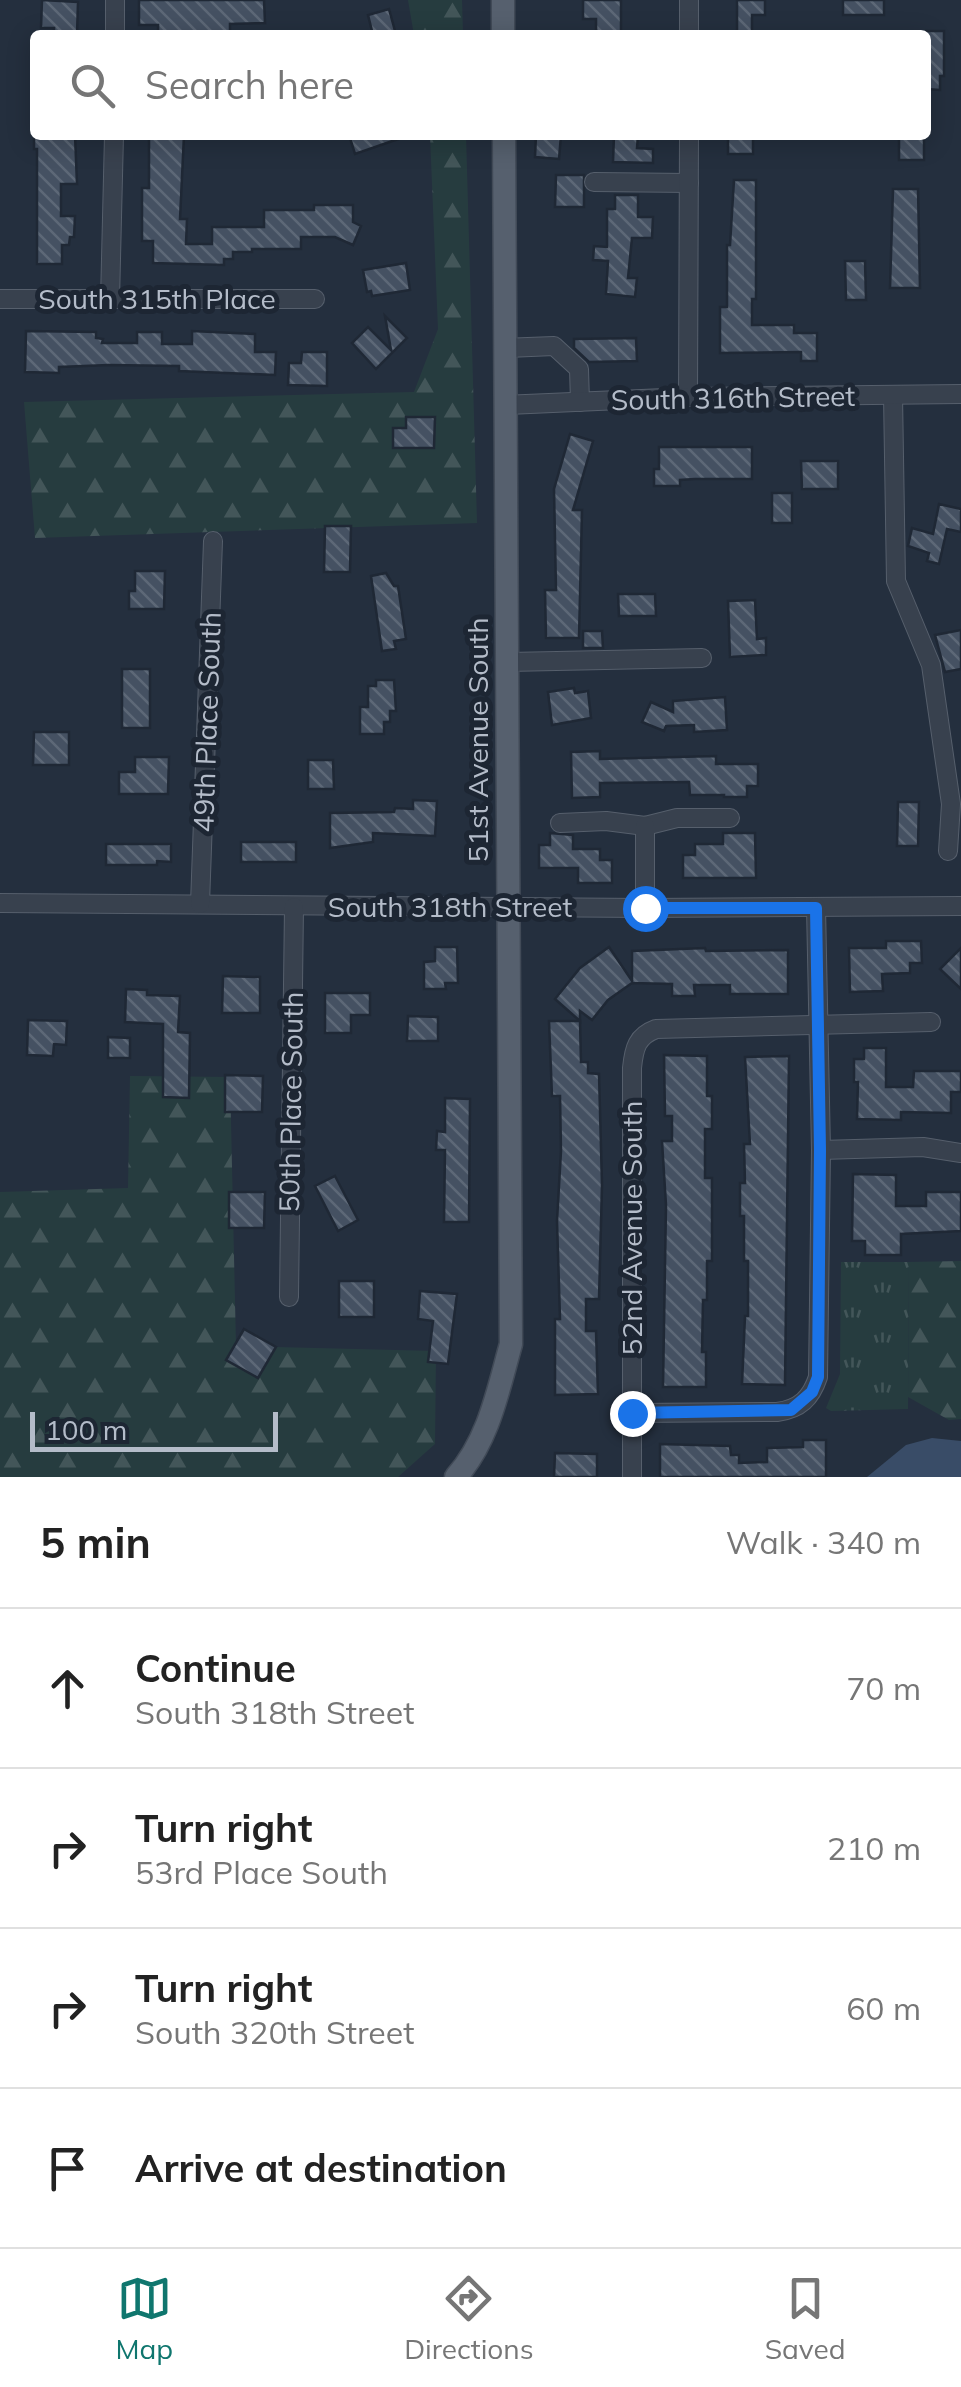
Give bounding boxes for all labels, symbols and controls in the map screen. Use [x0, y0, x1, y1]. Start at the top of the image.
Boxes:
search box [30, 30, 931, 140]
icon: search [65, 58, 120, 113]
text: Search here [145, 61, 354, 109]
street label: South 315th Place [38, 281, 276, 316]
street label: South 316th Street [610, 378, 856, 417]
street label: 49th Place South [185, 611, 228, 833]
street label: 51st Avenue South [460, 617, 495, 863]
route start [623, 886, 669, 932]
street label: South 318th Street [328, 889, 572, 924]
street label: 50th Place South [271, 991, 310, 1213]
street label: 52nd Avenue South [614, 1101, 649, 1355]
route end [610, 1391, 656, 1437]
scale bar [30, 1407, 278, 1452]
text: 100 m [45, 1412, 127, 1447]
text: 5 min [40, 1516, 151, 1569]
text: Walk · 340 m [726, 1522, 921, 1562]
text: Continue [135, 1644, 296, 1692]
icon: ahead [40, 1661, 95, 1716]
text: 70 m [846, 1668, 921, 1708]
text: South 318th Street [135, 1692, 414, 1732]
text: Turn right [135, 1804, 312, 1852]
icon: right [40, 1821, 95, 1876]
text: 210 m [827, 1828, 921, 1868]
text: 53rd Place South [135, 1852, 388, 1892]
text: Turn right [135, 1964, 312, 2012]
icon: right [40, 1981, 95, 2036]
text: 60 m [846, 1988, 921, 2028]
text: South 320th Street [135, 2012, 414, 2052]
icon: arrive [40, 2141, 95, 2196]
text: Arrive at destination [135, 2144, 507, 2192]
tab: Map [116, 2271, 173, 2366]
tab: Directions [404, 2271, 534, 2366]
tab: Saved [765, 2271, 845, 2366]

